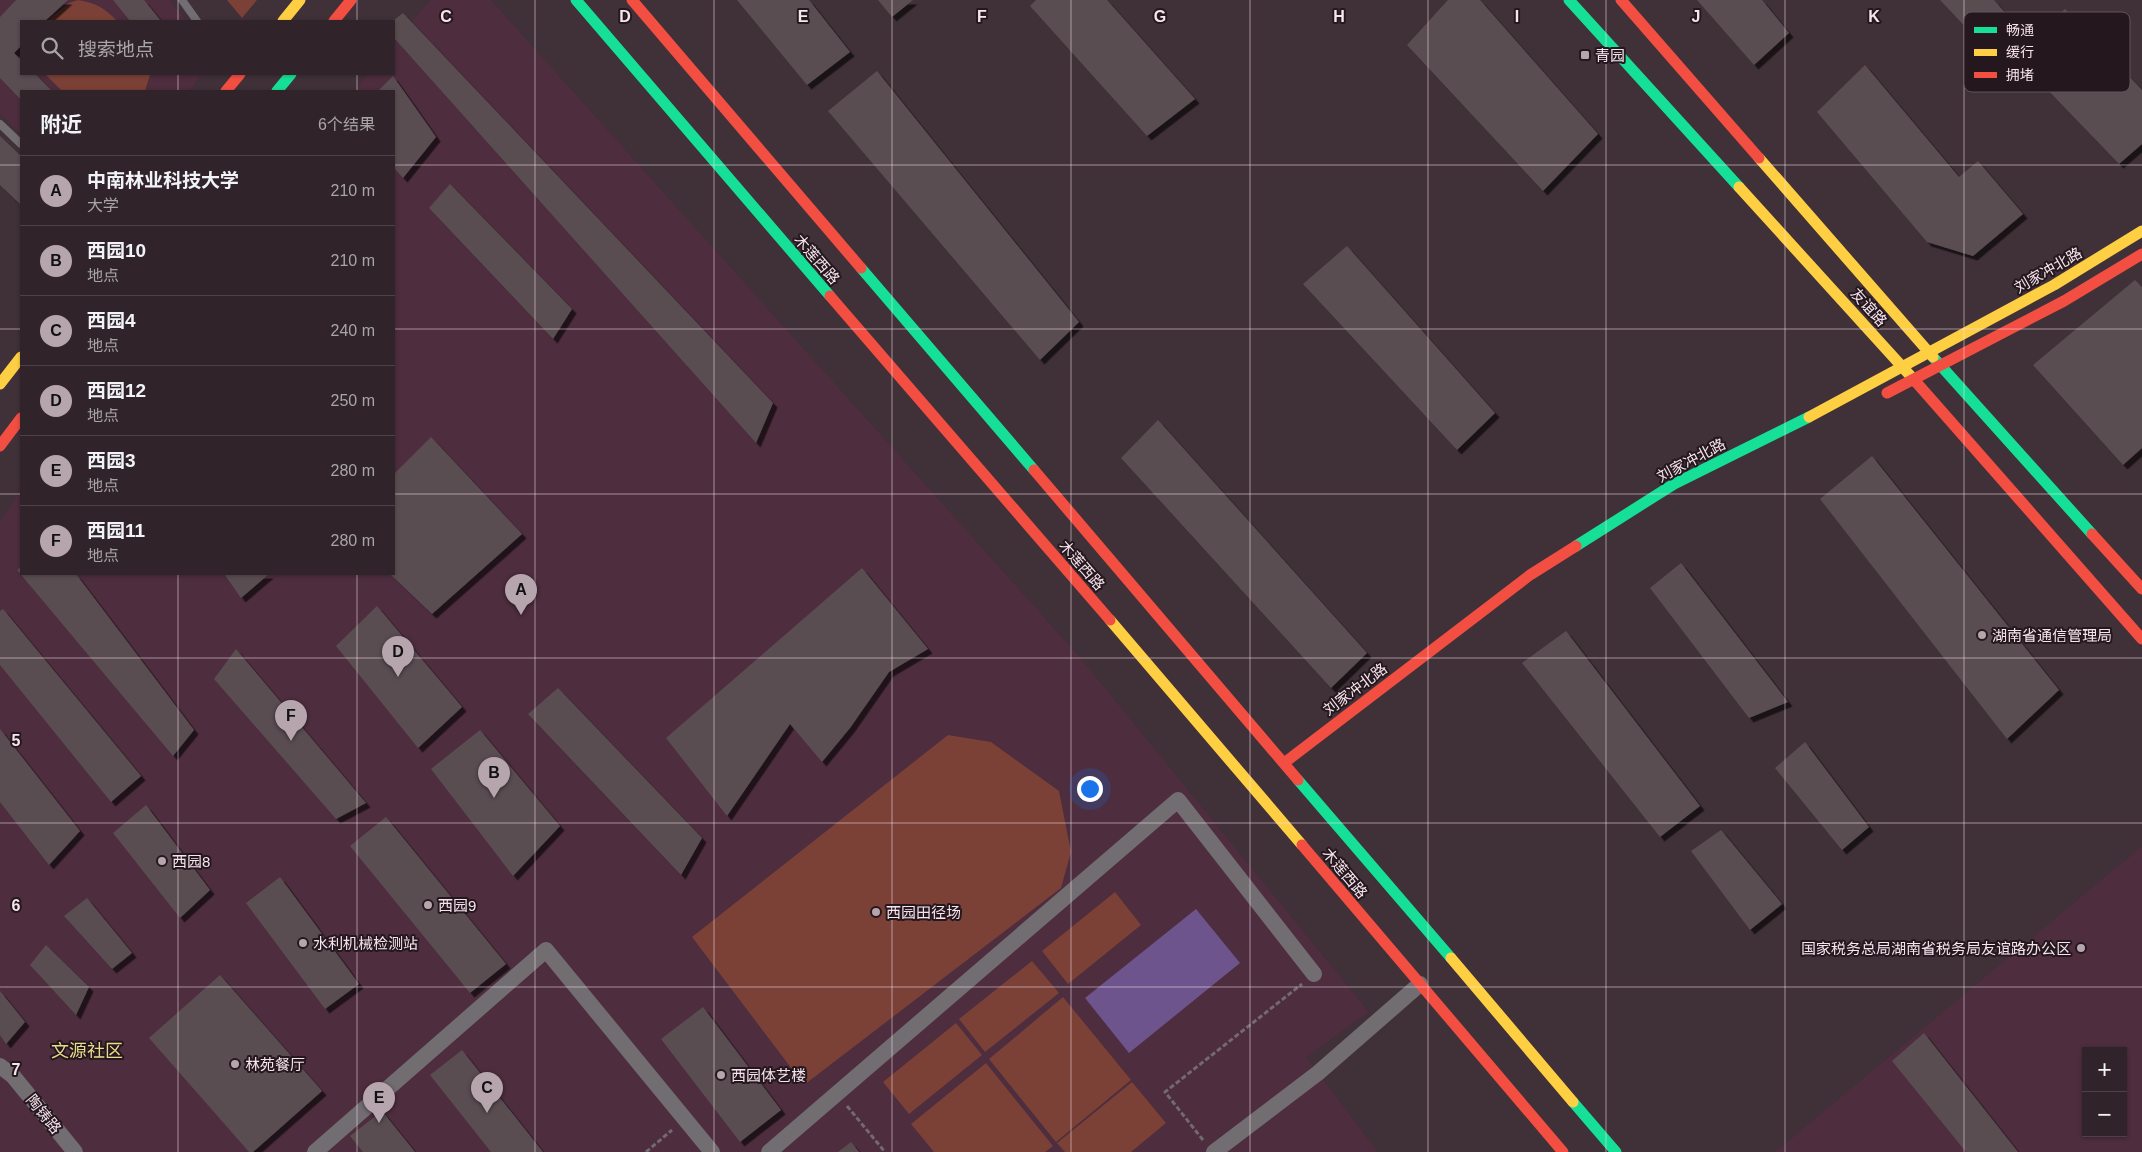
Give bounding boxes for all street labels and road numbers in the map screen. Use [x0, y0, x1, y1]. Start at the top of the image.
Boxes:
street label: 木莲西路 [791, 231, 843, 287]
street label: 刘家冲北路 [2011, 244, 2085, 296]
street label: 友谊路 [1848, 285, 1890, 329]
street label: 刘家冲北路 [1654, 435, 1728, 485]
street label: 木莲西路 [1056, 537, 1108, 593]
street label: 刘家冲北路 [1320, 660, 1390, 718]
street label: 木莲西路 [1319, 845, 1371, 901]
street label: 陶铸路 [23, 1091, 65, 1137]

